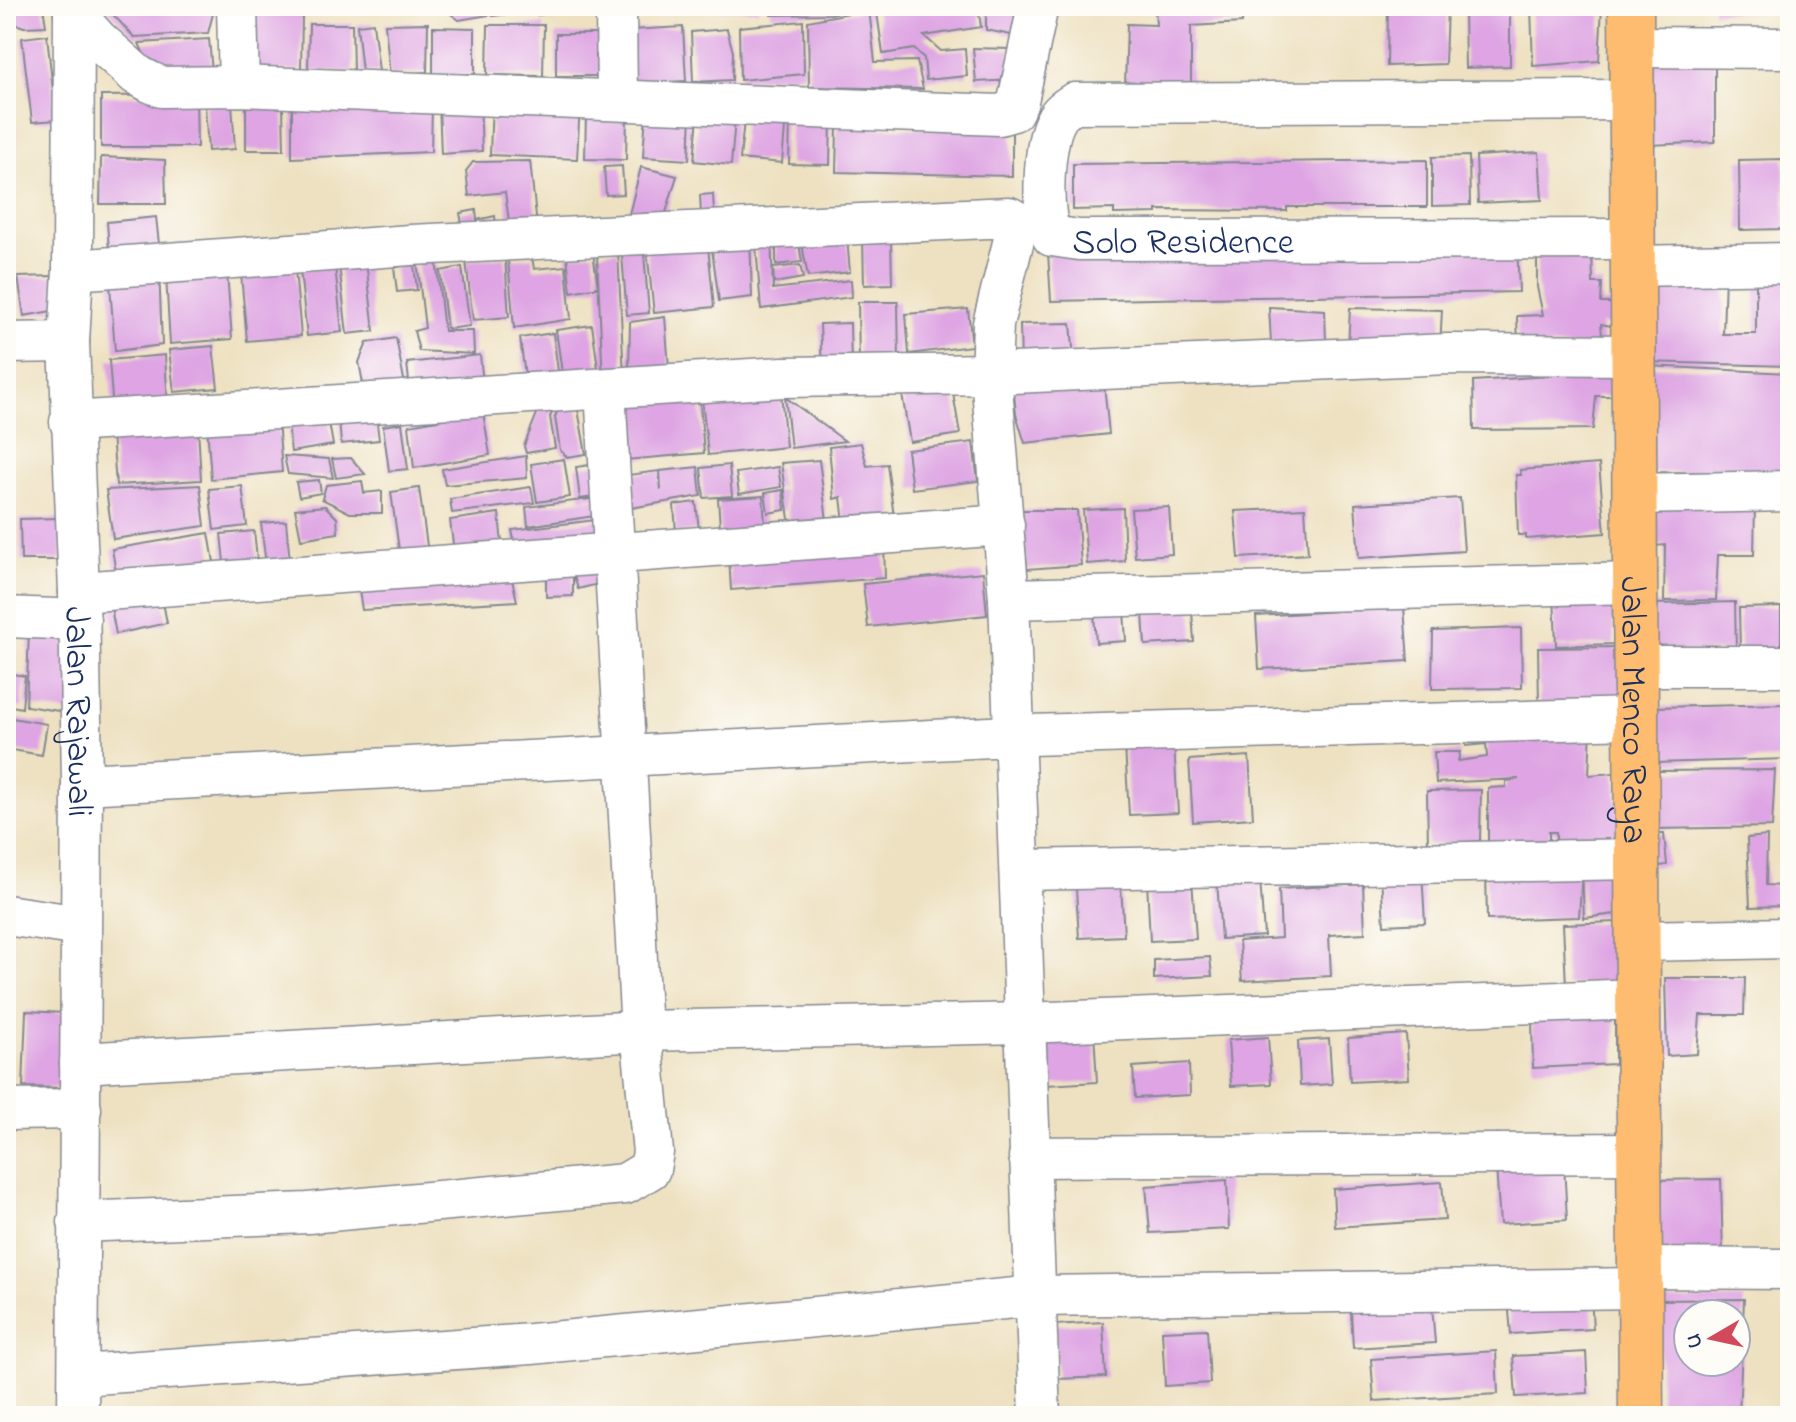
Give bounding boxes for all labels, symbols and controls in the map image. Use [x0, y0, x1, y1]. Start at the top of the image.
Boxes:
street label: Solo Residence [1072, 218, 1295, 271]
street label: Jalan Menco Raya [1604, 576, 1659, 844]
street label: Jalan Rajawali [48, 606, 104, 817]
north arrow [1672, 1298, 1752, 1378]
text: U [1678, 1331, 1712, 1350]

